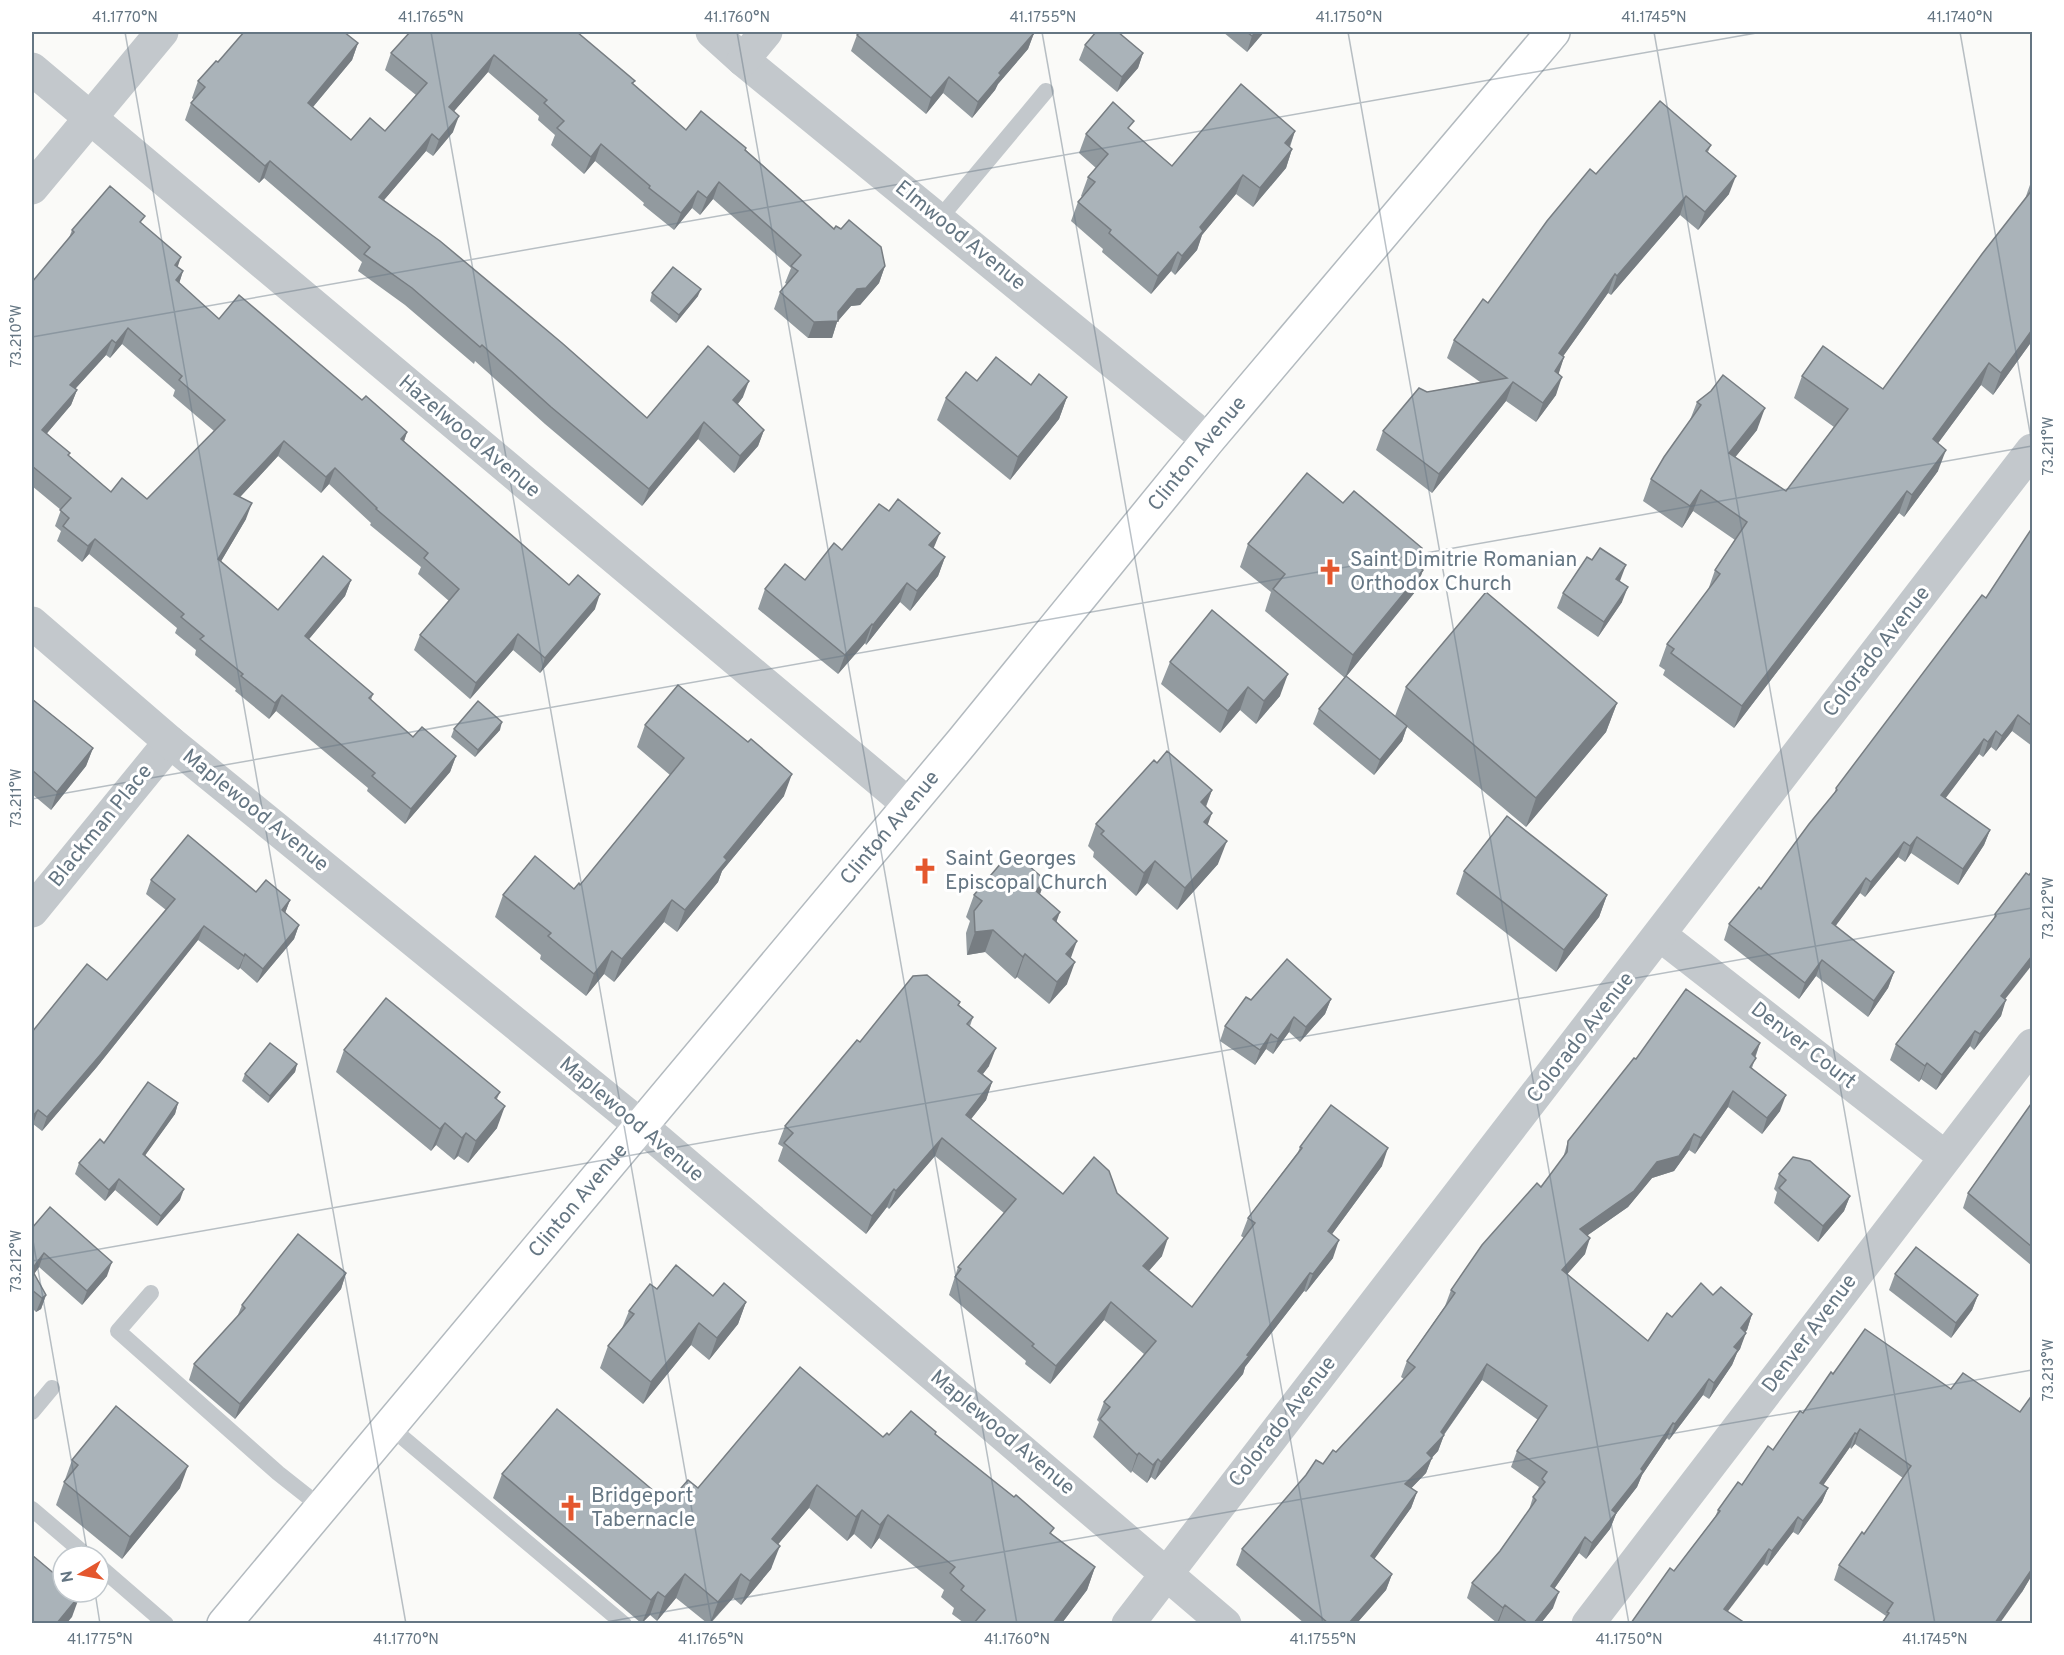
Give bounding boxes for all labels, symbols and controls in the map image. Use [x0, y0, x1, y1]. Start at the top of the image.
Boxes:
text: 41.1770°N [92, 9, 158, 28]
text: 41.1765°N [398, 9, 464, 28]
text: 41.1760°N [704, 9, 770, 28]
text: 41.1755°N [1010, 9, 1076, 28]
text: 41.1750°N [1315, 9, 1383, 28]
text: 41.1745°N [1621, 9, 1687, 28]
text: 41.1740°N [1927, 9, 1993, 28]
street label: Elmwood Avenue [889, 175, 1031, 297]
text: 73.210°W [8, 304, 27, 368]
street label: Hazelwood Avenue [392, 370, 546, 504]
street label: Clinton Avenue [1142, 391, 1253, 517]
text: 73.211°W [2040, 416, 2059, 476]
place label: Saint Dimitrie Romanian Orthodox Church [1350, 547, 1577, 598]
church icon: Saint Dimitrie Romanian Orthodox Church [1315, 557, 1345, 587]
street label: Colorado Avenue [1817, 581, 1937, 723]
street label: Maplewood Avenue [176, 744, 334, 878]
street label: Blackman Place [43, 759, 159, 893]
street label: Clinton Avenue [834, 765, 946, 891]
text: 73.211°W [8, 768, 27, 828]
place label: Saint Georges Episcopal Church [945, 846, 1108, 897]
church icon: Saint Georges Episcopal Church [910, 856, 940, 886]
text: 73.212°W [2040, 877, 2059, 939]
street label: Colorado Avenue [1521, 967, 1641, 1109]
street label: Denver Court [1745, 996, 1861, 1096]
street label: Maplewood Avenue [553, 1051, 709, 1189]
street label: Clinton Avenue [522, 1138, 634, 1264]
text: 73.212°W [8, 1230, 27, 1292]
street label: Denver Avenue [1756, 1269, 1864, 1399]
text: 73.213°W [2040, 1339, 2059, 1401]
street label: Colorado Avenue [1223, 1351, 1343, 1493]
street label: Maplewood Avenue [924, 1364, 1080, 1502]
place label: Bridgeport Tabernacle [591, 1483, 695, 1534]
church icon: Bridgeport Tabernacle [556, 1493, 586, 1523]
north arrow [51, 1544, 111, 1604]
text: N [57, 1569, 79, 1584]
text: 41.1775°N [67, 1631, 133, 1650]
text: 41.1770°N [373, 1631, 439, 1650]
text: 41.1765°N [678, 1631, 744, 1650]
text: 41.1760°N [984, 1631, 1050, 1650]
text: 41.1755°N [1290, 1631, 1356, 1650]
text: 41.1750°N [1595, 1631, 1663, 1650]
text: 41.1745°N [1902, 1631, 1968, 1650]

